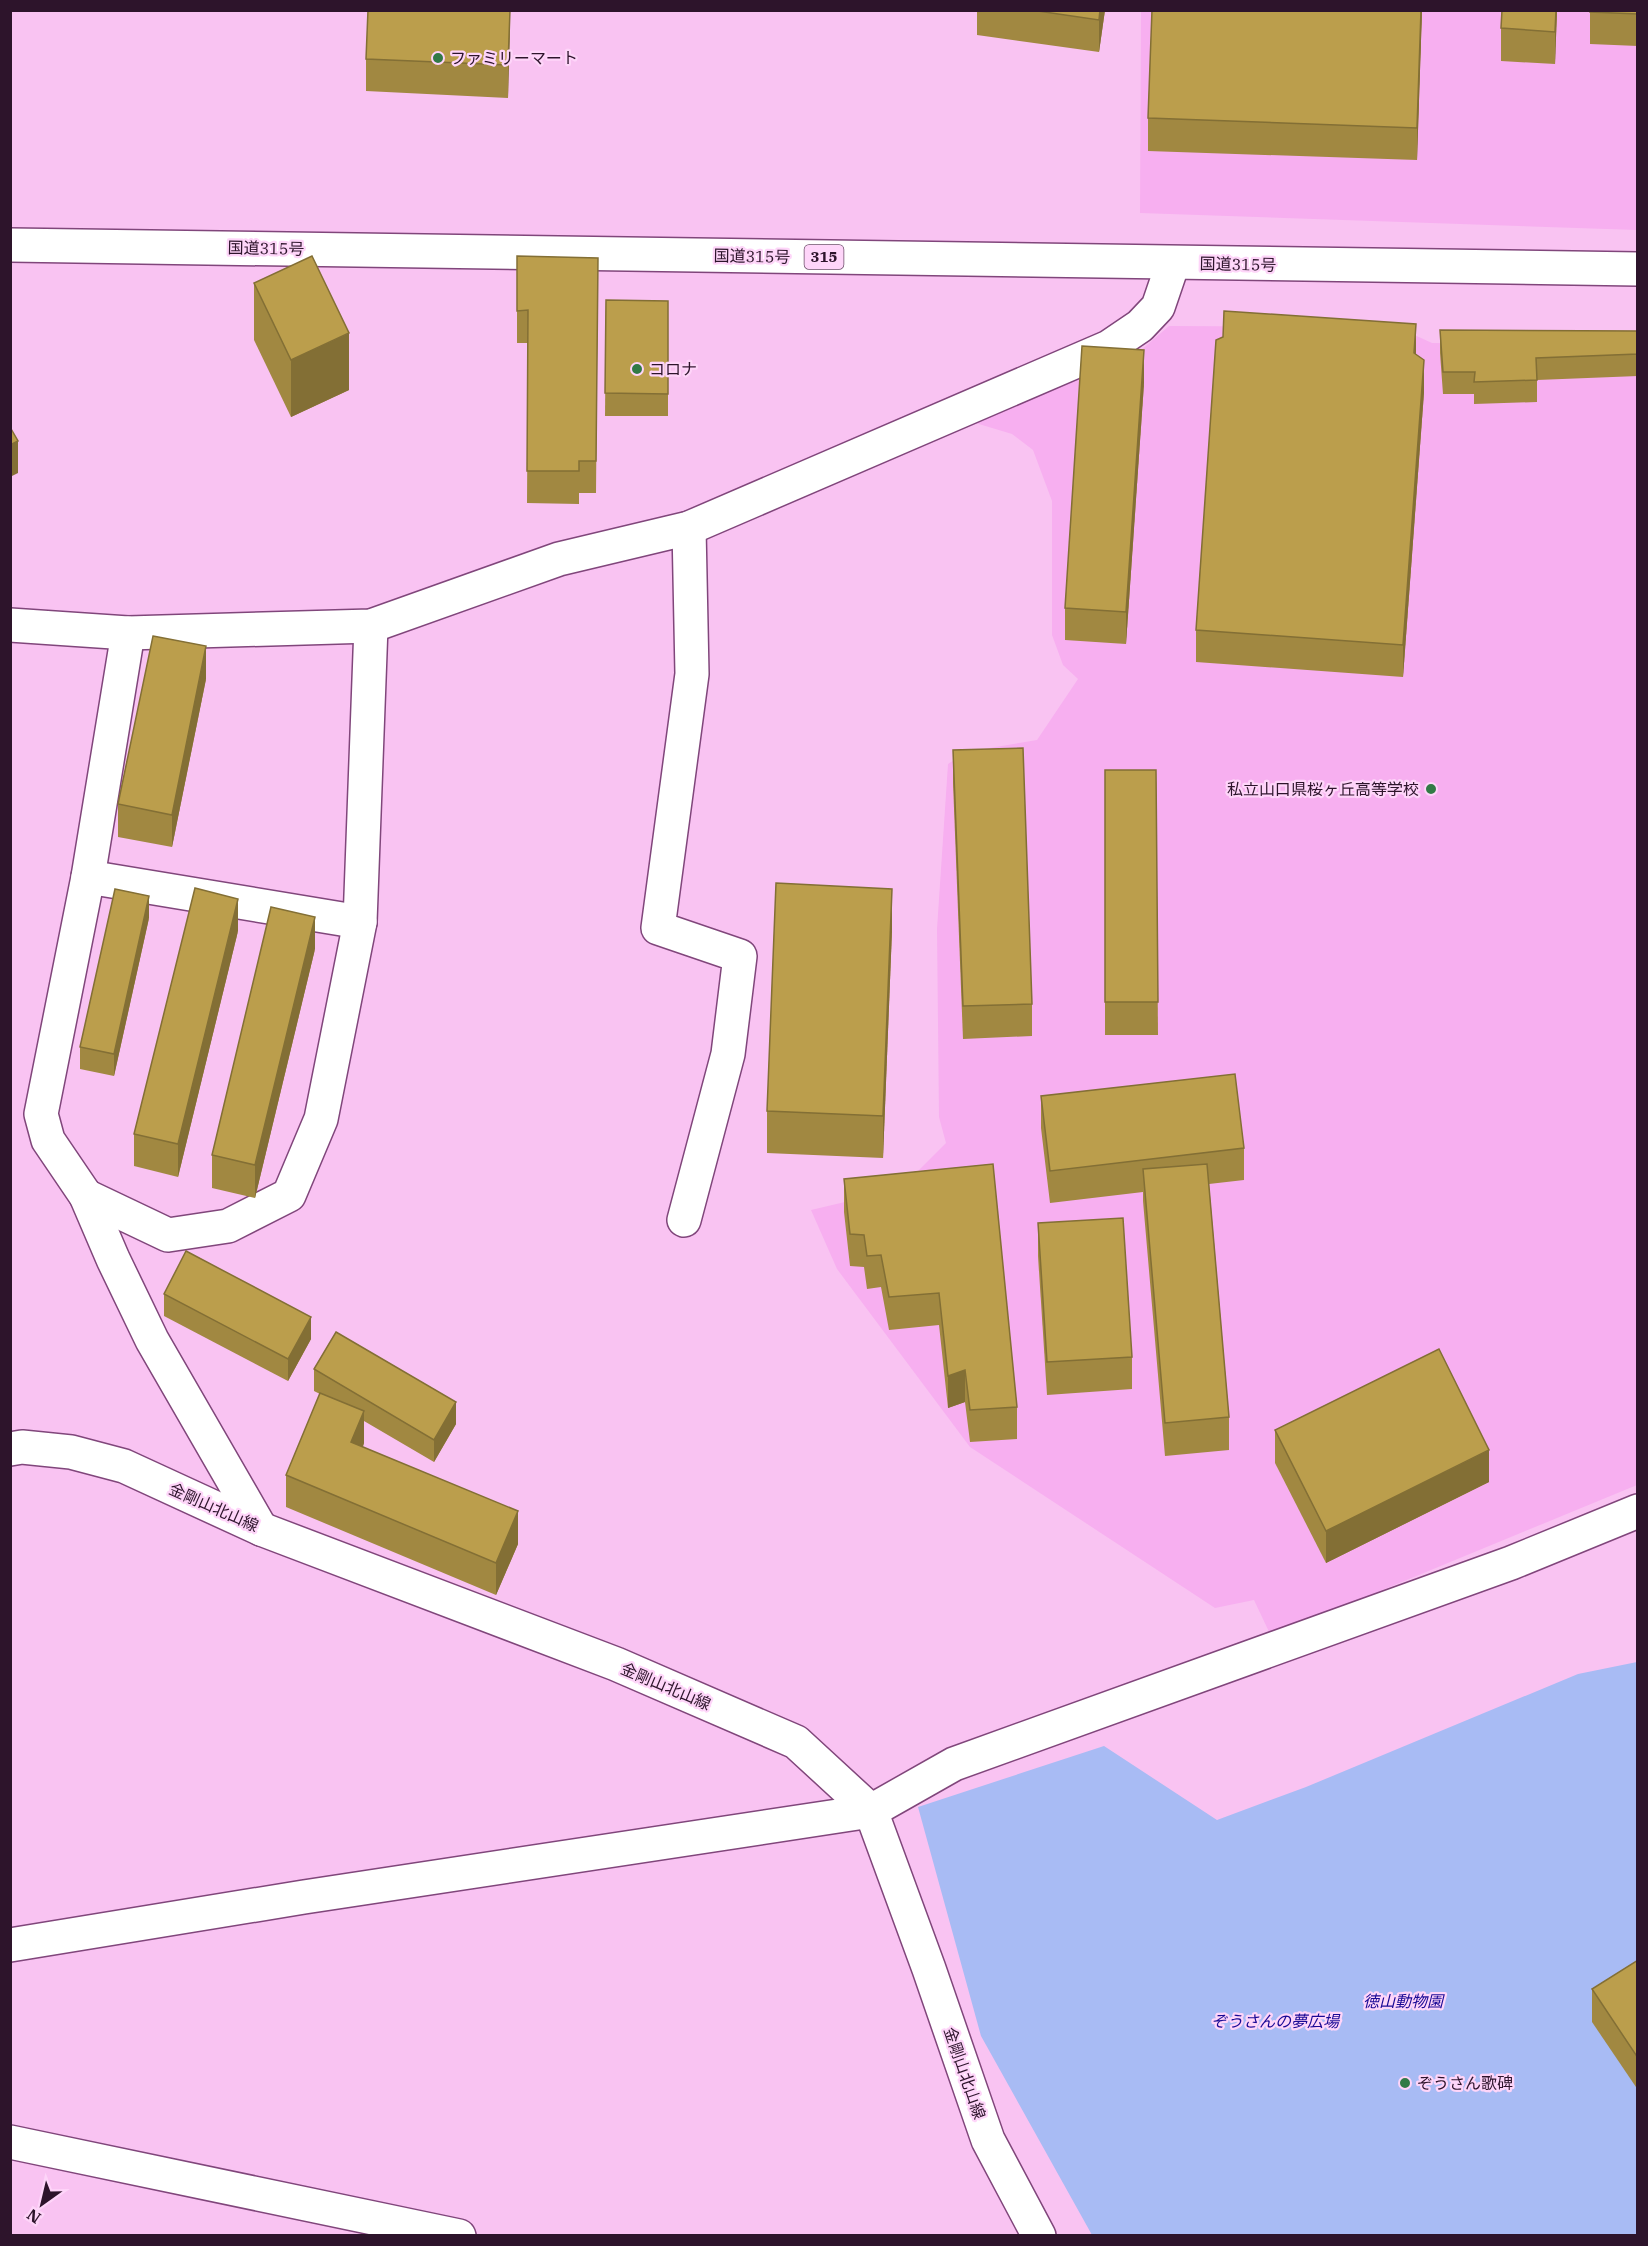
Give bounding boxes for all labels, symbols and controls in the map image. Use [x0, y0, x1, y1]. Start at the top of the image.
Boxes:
place label: ファミリーマート [450, 48, 578, 68]
marker: ファミリーマート [431, 51, 445, 65]
street label: 国道315号 [227, 237, 305, 259]
street label: 国道315号 [713, 245, 791, 267]
road number: 315 [804, 245, 844, 269]
street label: 国道315号 [1199, 253, 1277, 275]
place label: コロナ [649, 359, 697, 379]
marker: コロナ [630, 362, 644, 376]
place label: 私立山口県桜ヶ丘高等学校 [1227, 779, 1419, 799]
marker: 私立山口県桜ヶ丘高等学校 [1424, 782, 1438, 796]
street label: 金剛山北山線 [166, 1478, 262, 1536]
street label: 金剛山北山線 [618, 1658, 714, 1714]
park label: 徳山動物園 [1363, 1991, 1445, 2011]
park label: ぞうさんの夢広場 [1211, 2011, 1341, 2031]
street label: 金剛山北山線 [940, 2024, 990, 2122]
place label: ぞうさん歌碑 [1417, 2073, 1513, 2093]
marker: ぞうさん歌碑 [1398, 2076, 1412, 2090]
north arrow [12, 2174, 72, 2234]
text: N [23, 2205, 44, 2228]

